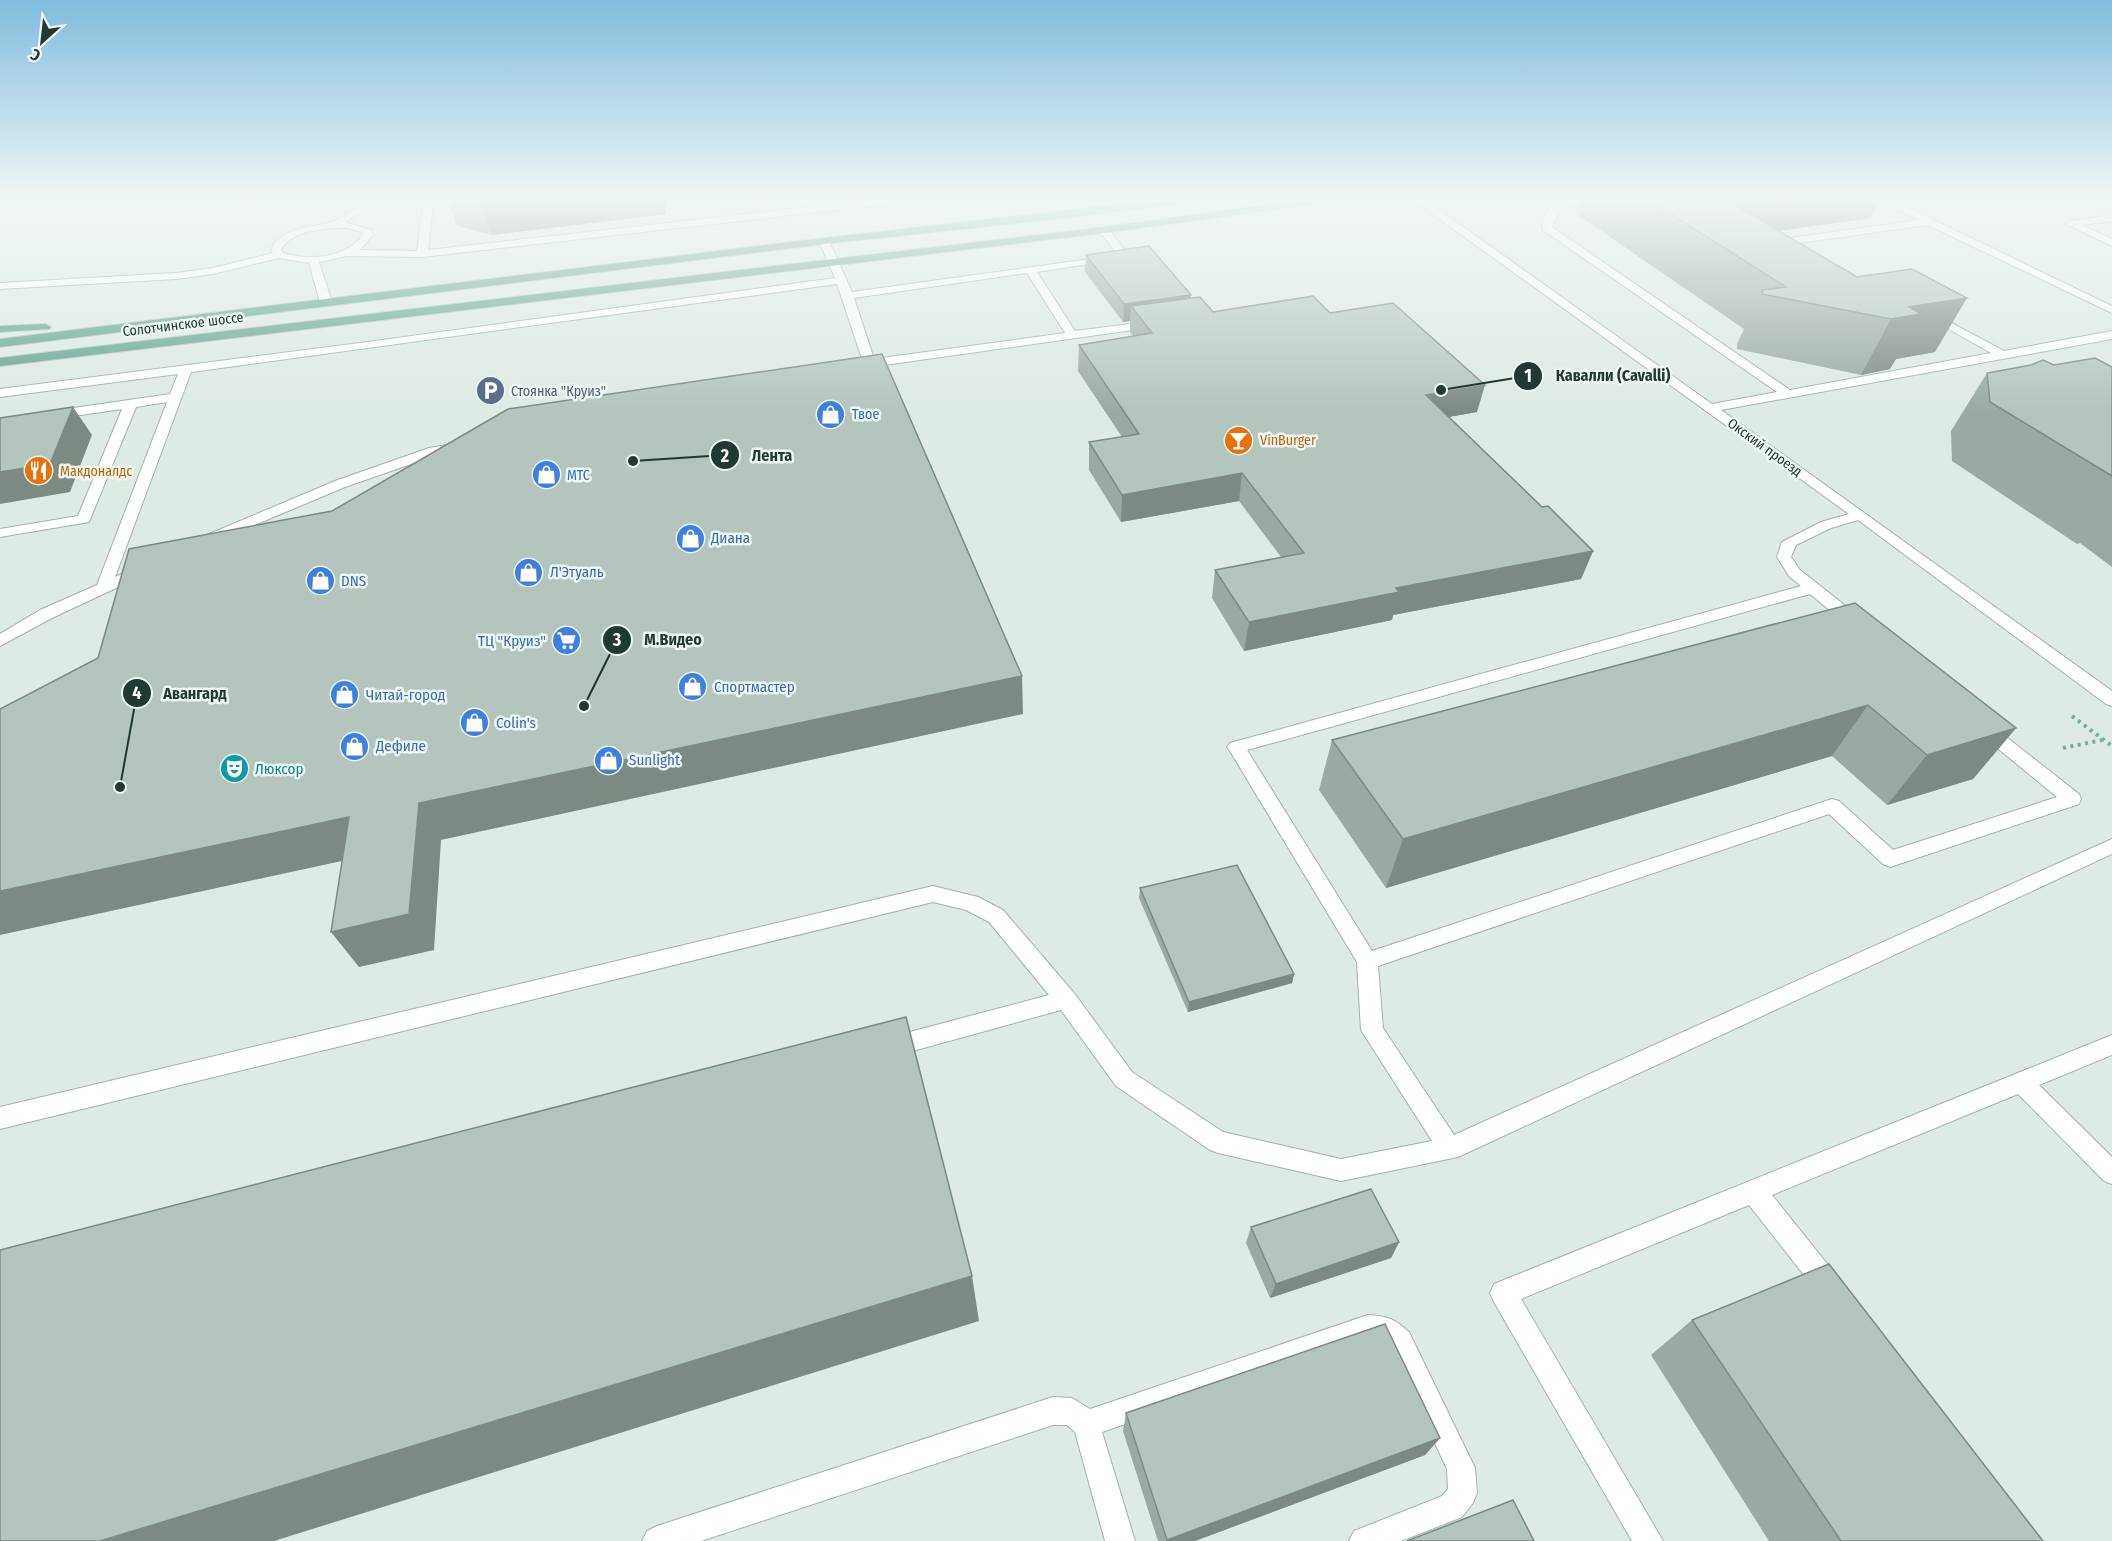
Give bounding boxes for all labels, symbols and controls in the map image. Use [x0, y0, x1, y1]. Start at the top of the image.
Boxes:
north arrow [12, 12, 72, 72]
text: С [27, 44, 43, 65]
street label: Солотчинское шоссе [122, 309, 245, 340]
callout: Кавалли (Cavalli) [1513, 359, 1682, 393]
text: 1 [1524, 365, 1532, 387]
text: Кавалли (Cavalli) [1556, 366, 1671, 385]
parking icon: Стоянка "Круиз" [474, 375, 506, 407]
place label: Стоянка "Круиз" [511, 383, 606, 400]
shop icon: Твое [815, 398, 847, 430]
place label: Твое [852, 406, 879, 423]
street label: Окский проезд [1724, 415, 1805, 480]
bar icon: VinBurger [1223, 424, 1255, 456]
place label: VinBurger [1260, 432, 1316, 449]
callout: Лента [710, 438, 804, 472]
text: 2 [720, 445, 729, 467]
text: Лента [752, 446, 792, 465]
restaurant icon: Макдоналдс [23, 455, 55, 487]
shop icon: МТС [530, 459, 562, 491]
place label: Макдоналдс [60, 463, 132, 480]
place label: МТС [567, 467, 590, 484]
shop icon: Диана [674, 522, 706, 554]
place label: Диана [710, 529, 750, 547]
shop icon: Л'Этуаль [513, 556, 545, 588]
place label: Л'Этуаль [550, 563, 604, 581]
shop icon: DNS [304, 565, 336, 597]
place label: DNS [341, 572, 366, 590]
callout: М.Видео [602, 623, 713, 657]
supermarket icon: ТЦ "Круиз" [551, 625, 583, 657]
text: 3 [612, 629, 622, 651]
text: М.Видео [644, 630, 702, 649]
place label: ТЦ "Круиз" [478, 632, 546, 650]
shop icon: Спортмастер [677, 671, 709, 703]
callout: Авангард [122, 676, 239, 710]
place label: Спортмастер [714, 678, 795, 696]
shop icon: Читай-город [329, 679, 361, 711]
text: 4 [132, 682, 142, 704]
text: Авангард [162, 684, 227, 703]
place label: Читай-город [366, 686, 445, 704]
shop icon: Colin's [459, 707, 491, 739]
place label: Colin's [496, 714, 536, 732]
shop icon: Дефиле [339, 730, 371, 762]
place label: Дефиле [375, 737, 426, 755]
shop icon: Sunlight [592, 744, 624, 776]
place label: Sunlight [629, 751, 680, 769]
theatre icon: Люксор [218, 753, 250, 785]
place label: Люксор [255, 760, 303, 778]

